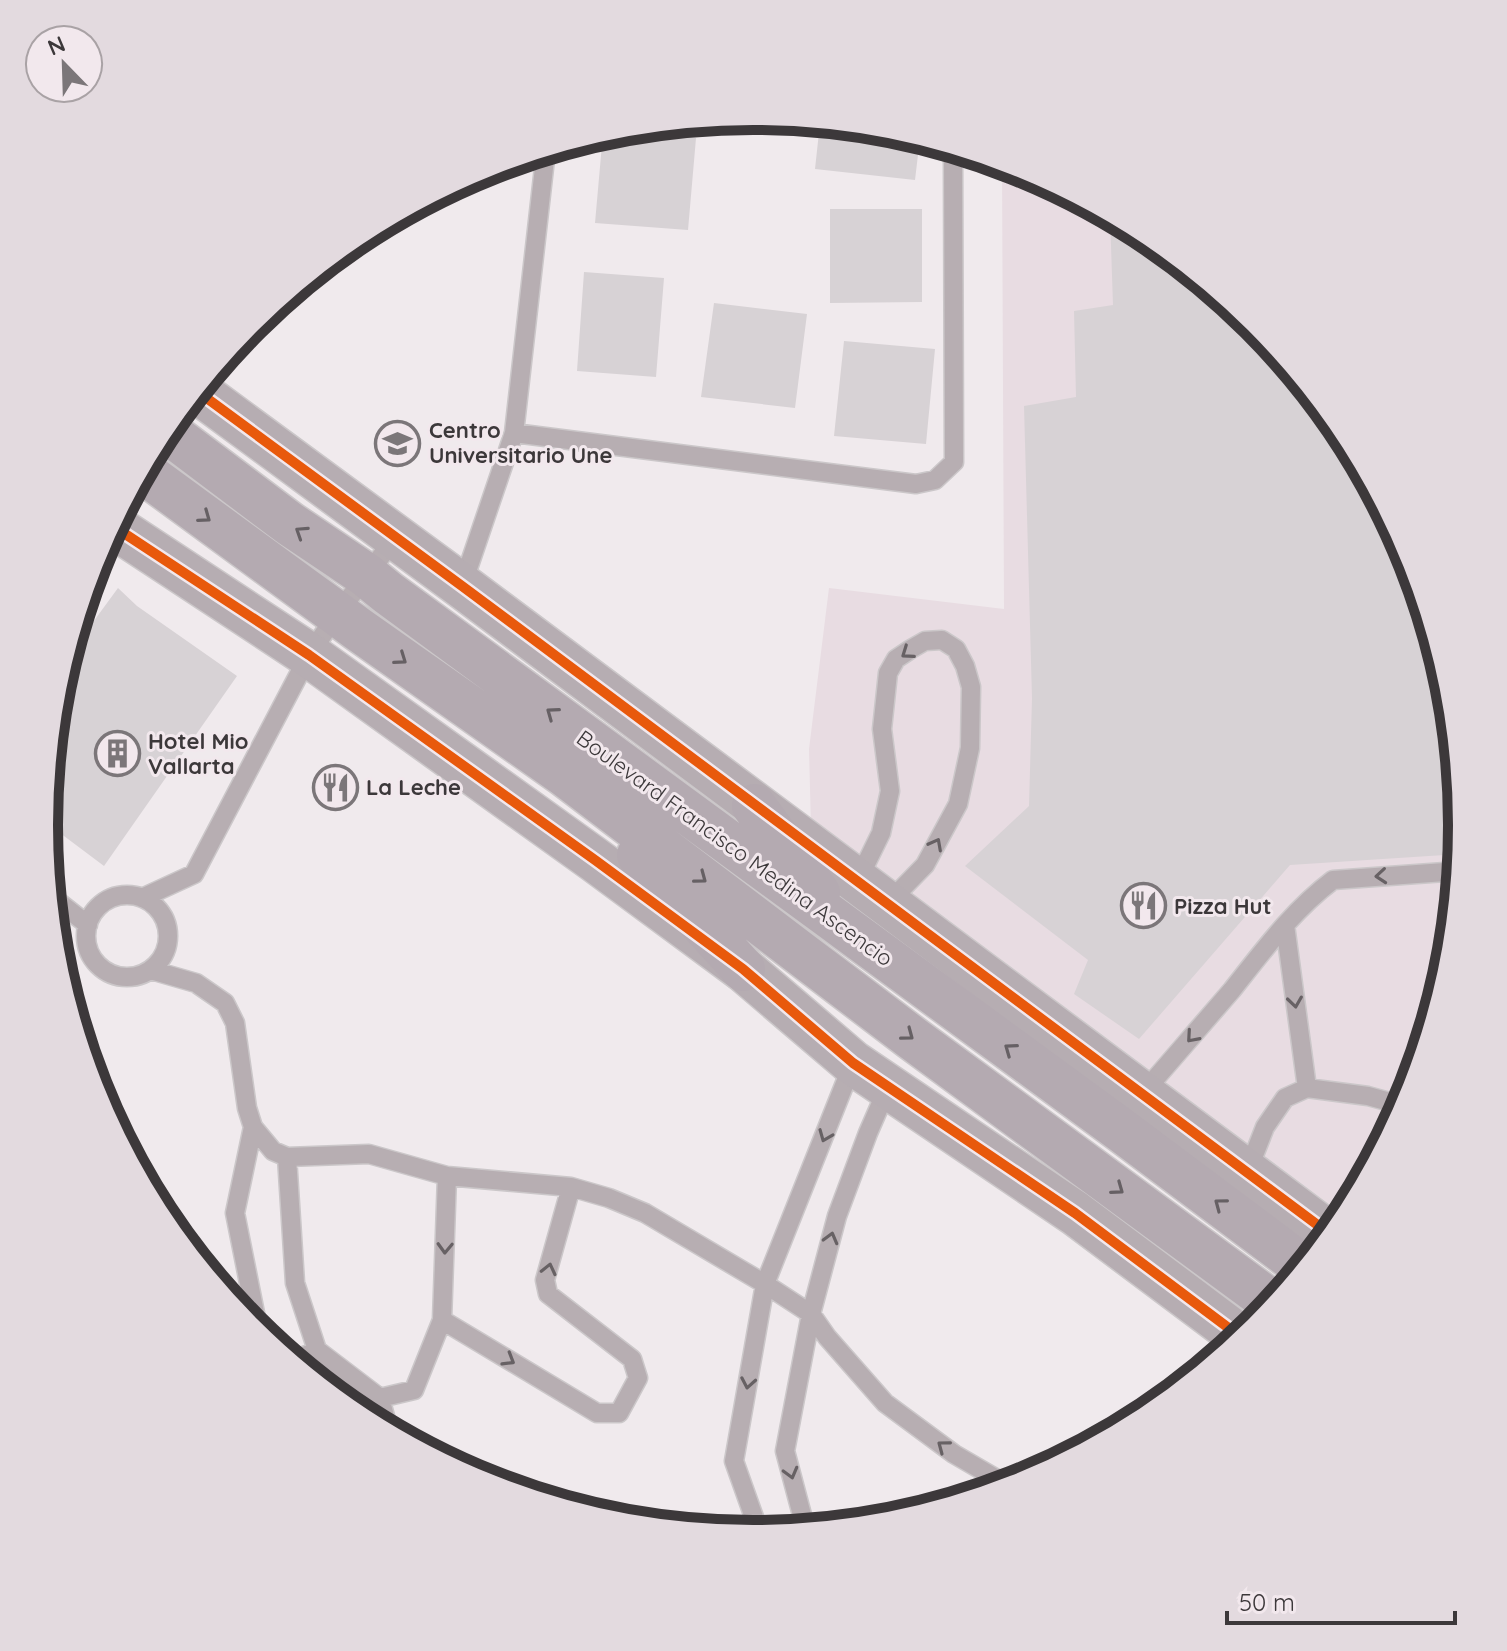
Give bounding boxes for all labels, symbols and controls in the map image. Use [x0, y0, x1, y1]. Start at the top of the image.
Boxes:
north arrow [24, 24, 104, 104]
text: N [43, 30, 69, 62]
place label: Centro Universitario Une [429, 416, 612, 469]
school or university icon: Centro Universitario Une [374, 419, 422, 467]
one-way arrow [196, 508, 211, 522]
one-way arrow [295, 526, 310, 541]
one-way arrow [901, 643, 915, 658]
one-way arrow [392, 649, 406, 664]
one-way arrow [547, 709, 561, 723]
street label: Boulevard Francisco Medina Ascencio [571, 724, 899, 972]
place label: Hotel Mio Vallarta [148, 727, 248, 780]
building icon: Hotel Mio Vallarta [93, 730, 141, 778]
restaurant icon: La Leche [311, 763, 359, 811]
place label: La Leche [366, 773, 461, 801]
one-way arrow [927, 838, 942, 852]
one-way arrow [1374, 867, 1387, 884]
one-way arrow [693, 868, 707, 882]
restaurant icon: Pizza Hut [1119, 882, 1167, 930]
place label: Pizza Hut [1174, 892, 1271, 920]
one-way arrow [1286, 995, 1303, 1009]
one-way arrow [900, 1025, 914, 1040]
one-way arrow [1187, 1028, 1201, 1043]
one-way arrow [1005, 1045, 1019, 1059]
one-way arrow [818, 1128, 834, 1142]
one-way arrow [1109, 1179, 1124, 1194]
one-way arrow [1214, 1199, 1228, 1213]
one-way arrow [822, 1232, 839, 1246]
one-way arrow [436, 1242, 453, 1255]
one-way arrow [540, 1263, 557, 1277]
one-way arrow [500, 1351, 515, 1366]
one-way arrow [740, 1376, 757, 1390]
one-way arrow [937, 1441, 951, 1456]
one-way arrow [781, 1465, 798, 1479]
scale bar [1227, 1575, 1455, 1625]
text: 50 m [1239, 1587, 1295, 1617]

